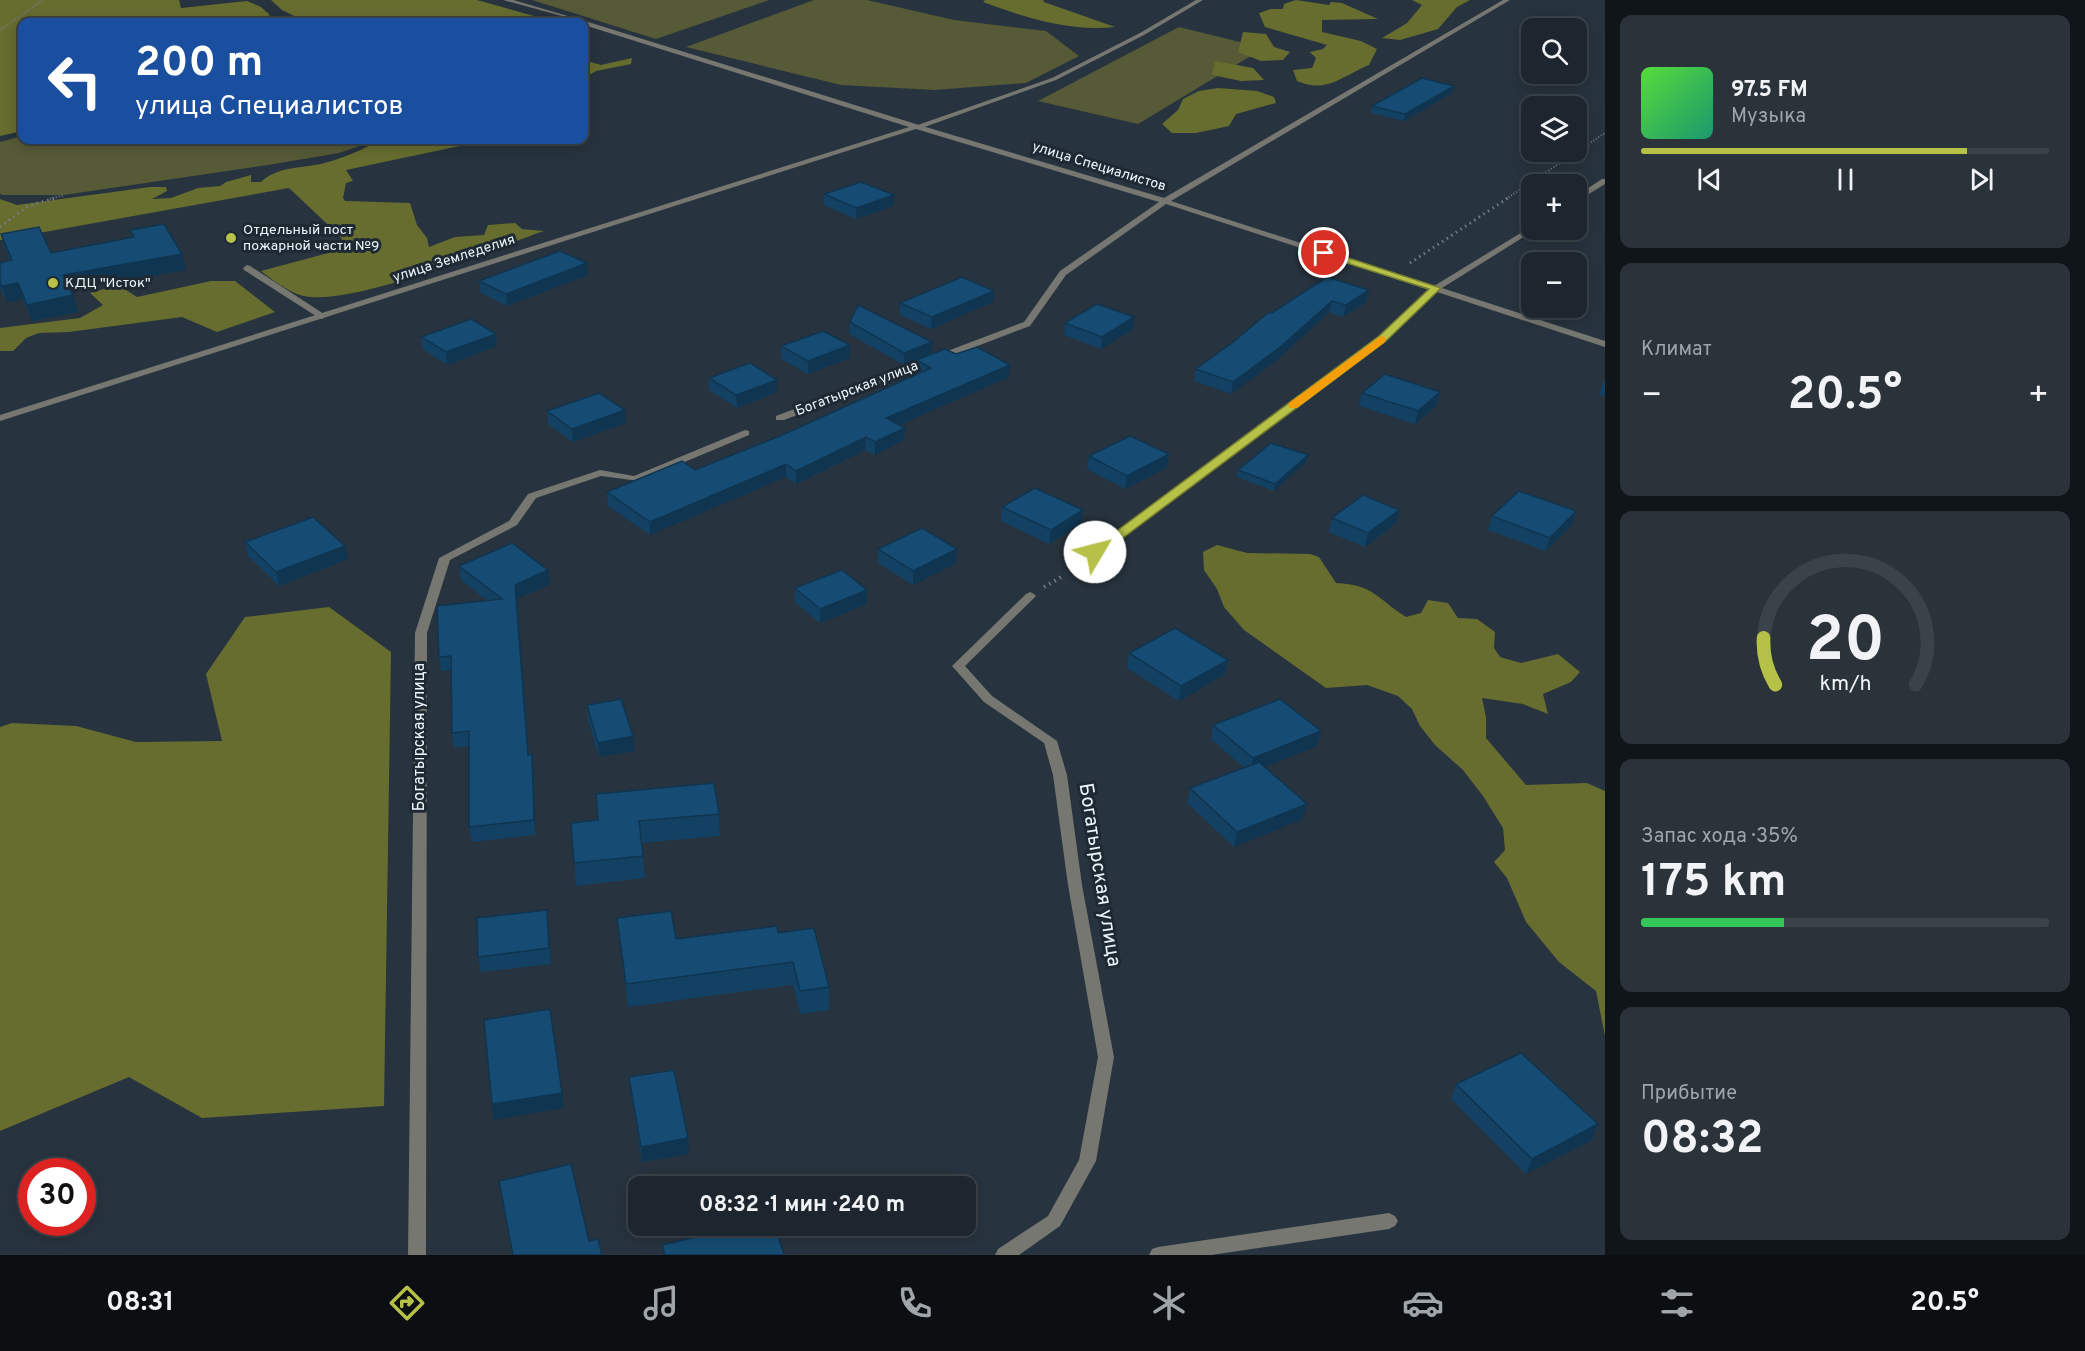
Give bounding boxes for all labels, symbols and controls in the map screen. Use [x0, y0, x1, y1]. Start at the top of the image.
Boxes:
map controls [1521, 18, 1587, 318]
button: search [1521, 18, 1587, 84]
text: 200 m [135, 38, 263, 91]
icon: left [36, 42, 114, 120]
text: 97.5 FM [1731, 77, 1808, 104]
text: улица Специалистов [135, 90, 404, 124]
button: layers [1521, 96, 1587, 162]
text: Музыка [1731, 104, 1806, 130]
street label: улица Специалистов [1030, 139, 1168, 195]
icon: previous [1693, 163, 1726, 196]
icon: pause [1829, 163, 1862, 196]
icon: next [1965, 163, 1998, 196]
button: + [1521, 174, 1587, 240]
place label: Отдельный пост пожарной части №9 [243, 222, 379, 255]
pin [1298, 227, 1349, 278]
marker: Отдельный пост пожарной части №9 [224, 231, 238, 245]
street label: улица Земледелия [391, 231, 517, 287]
icon: arrive [1307, 236, 1340, 269]
button: − [1521, 252, 1587, 318]
place label: КДЦ "Исток" [65, 275, 151, 292]
marker: КДЦ "Исток" [46, 276, 60, 290]
text: Климат [1641, 337, 1712, 363]
street label: Богатырская улица [793, 358, 921, 420]
text: 20.5° [1788, 368, 1902, 425]
text: − [1641, 376, 1662, 418]
text: + [2028, 376, 2049, 418]
position arrow [1063, 520, 1127, 584]
text: 20 [1805, 604, 1885, 683]
street label: Богатырская улица [410, 663, 430, 811]
text: km/h [1819, 671, 1871, 698]
street label: Богатырская улица [1072, 781, 1126, 969]
text: Запас хода · 35% [1641, 824, 1798, 850]
text: 175 km [1641, 855, 1786, 912]
text: Прибытие [1641, 1081, 1737, 1107]
text: 08:32 [1641, 1112, 1763, 1169]
speed limit sign: 30 [18, 1158, 96, 1236]
text: 08:32 · 1 мин · 240 m [699, 1192, 905, 1219]
icon: directions [386, 1282, 428, 1324]
icon: music [640, 1282, 682, 1324]
icon: phone [894, 1282, 936, 1324]
icon: climate [1148, 1282, 1190, 1324]
icon: car [1402, 1282, 1444, 1324]
icon: filters [1656, 1282, 1698, 1324]
text: 08:31 [106, 1286, 174, 1320]
text: 20.5° [1910, 1286, 1979, 1320]

